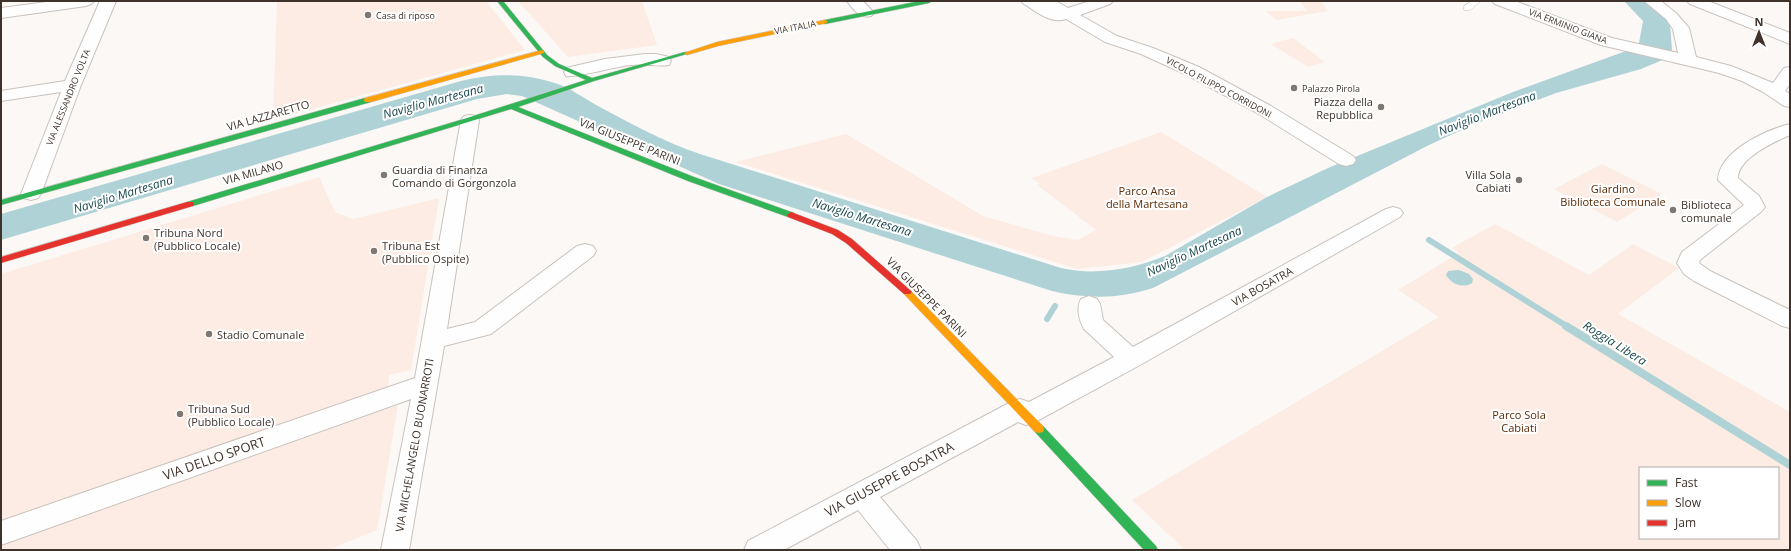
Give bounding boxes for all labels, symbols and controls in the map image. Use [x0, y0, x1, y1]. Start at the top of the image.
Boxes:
street label: VIA ERMINIO GIANA [1527, 5, 1609, 47]
place label: Casa di riposo [376, 9, 435, 22]
marker: Casa di riposo [363, 10, 373, 20]
north arrow [1739, 12, 1779, 52]
text: N [1755, 14, 1763, 29]
street label: VIA ITALIA [773, 17, 817, 37]
street label: VIA ALESSANDRO VOLTA [43, 47, 93, 147]
street label: VICOLO FILIPPO CORRIDONI [1164, 54, 1274, 120]
water label: Naviglio Martesana [381, 79, 485, 123]
place label: Palazzo Pirola [1302, 82, 1360, 95]
marker: Palazzo Pirola [1289, 83, 1299, 93]
water label: Naviglio Martesana [1436, 87, 1538, 139]
place label: Piazza della Repubblica [1314, 94, 1373, 122]
street label: VIA LAZZARETTO [225, 96, 311, 134]
marker: Piazza della Repubblica [1376, 102, 1386, 112]
street label: VIA GIUSEPPE PARINI [577, 114, 683, 168]
street label: VIA MILANO [221, 156, 285, 188]
place label: Guardia di Finanza Comando di Gorgonzola [392, 162, 516, 190]
place label: Villa Sola Cabiati [1466, 167, 1511, 195]
marker: Guardia di Finanza Comando di Gorgonzola [379, 170, 389, 180]
water label: Naviglio Martesana [71, 171, 175, 217]
marker: Villa Sola Cabiati [1514, 175, 1524, 185]
park label: Giardino Biblioteca Comunale [1560, 181, 1666, 209]
park label: Parco Ansa della Martesana [1106, 183, 1188, 211]
water label: Naviglio Martesana [810, 194, 914, 240]
place label: Biblioteca comunale [1681, 197, 1732, 225]
marker: Biblioteca comunale [1668, 205, 1678, 215]
water label: Naviglio Martesana [1144, 221, 1245, 280]
place label: Tribuna Nord (Pubblico Locale) [154, 225, 240, 253]
marker: Tribuna Nord (Pubblico Locale) [141, 233, 151, 243]
place label: Tribuna Est (Pubblico Ospite) [382, 238, 469, 266]
marker: Tribuna Est (Pubblico Ospite) [369, 246, 379, 256]
street label: VIA GIUSEPPE PARINI [884, 254, 970, 340]
street label: VIA BOSATRA [1229, 263, 1295, 309]
water label: Roggia Libera [1580, 317, 1650, 369]
place label: Stadio Comunale [217, 327, 304, 342]
marker: Stadio Comunale [204, 329, 214, 339]
street label: VIA MICHELANGELO BUONARROTI [391, 357, 437, 533]
place label: Tribuna Sud (Pubblico Locale) [188, 401, 274, 429]
park label: Parco Sola Cabiati [1492, 407, 1546, 435]
marker: Tribuna Sud (Pubblico Locale) [175, 409, 185, 419]
street label: VIA DELLO SPORT [161, 432, 268, 484]
street label: VIA GIUSEPPE BOSATRA [821, 437, 957, 521]
legend [1639, 467, 1779, 539]
text: Fast [1675, 474, 1698, 491]
text: Slow [1675, 494, 1702, 511]
text: Jam [1674, 514, 1696, 531]

